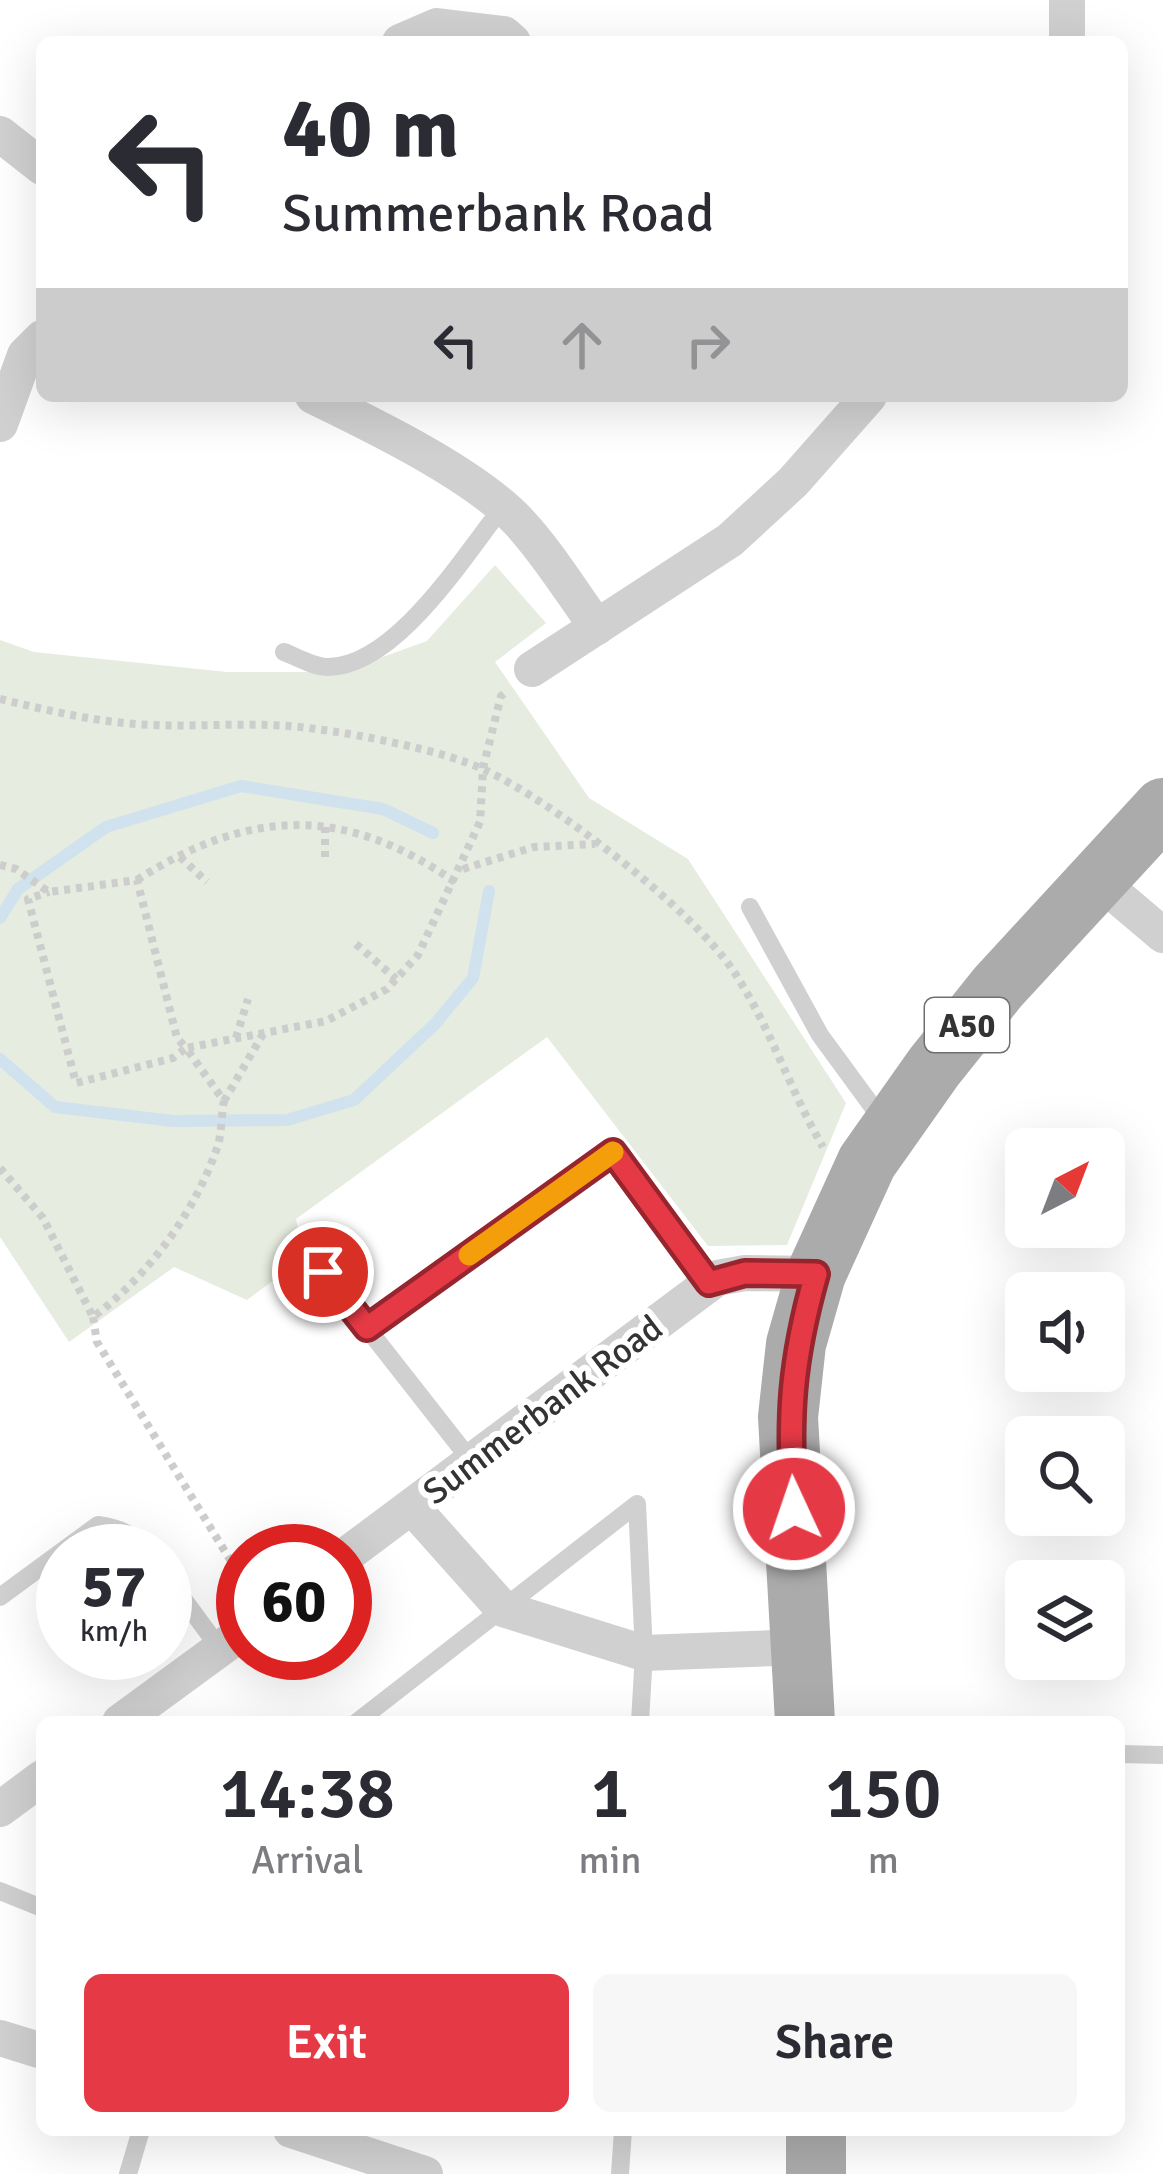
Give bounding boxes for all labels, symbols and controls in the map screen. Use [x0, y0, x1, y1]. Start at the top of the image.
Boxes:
text: 40 m [282, 77, 459, 181]
icon: left [84, 84, 240, 240]
text: Summerbank Road [282, 180, 714, 247]
icon: left [423, 312, 489, 378]
icon: ahead [549, 312, 615, 378]
icon: right [675, 312, 741, 378]
road number: A50 [925, 998, 1009, 1052]
north arrow [1005, 1128, 1125, 1248]
map controls [1005, 1128, 1125, 1680]
pin [272, 1221, 374, 1323]
icon: arrive [290, 1239, 356, 1305]
button: sound [1005, 1272, 1125, 1392]
street label: Summerbank Road [414, 1305, 672, 1515]
button: search [1005, 1416, 1125, 1536]
position arrow [731, 1446, 857, 1572]
speed limit sign: 60 [216, 1524, 372, 1680]
text: 57 [82, 1550, 146, 1624]
button: layers [1005, 1560, 1125, 1680]
text: km/h [80, 1613, 148, 1650]
text: 14:38 [219, 1749, 395, 1838]
text: 1 [591, 1749, 630, 1838]
text: 150 [825, 1749, 942, 1838]
text: Arrival [251, 1836, 363, 1884]
text: min [579, 1836, 642, 1884]
text: m [868, 1836, 899, 1884]
button: Exit [84, 1974, 569, 2112]
button: Share [593, 1974, 1077, 2112]

